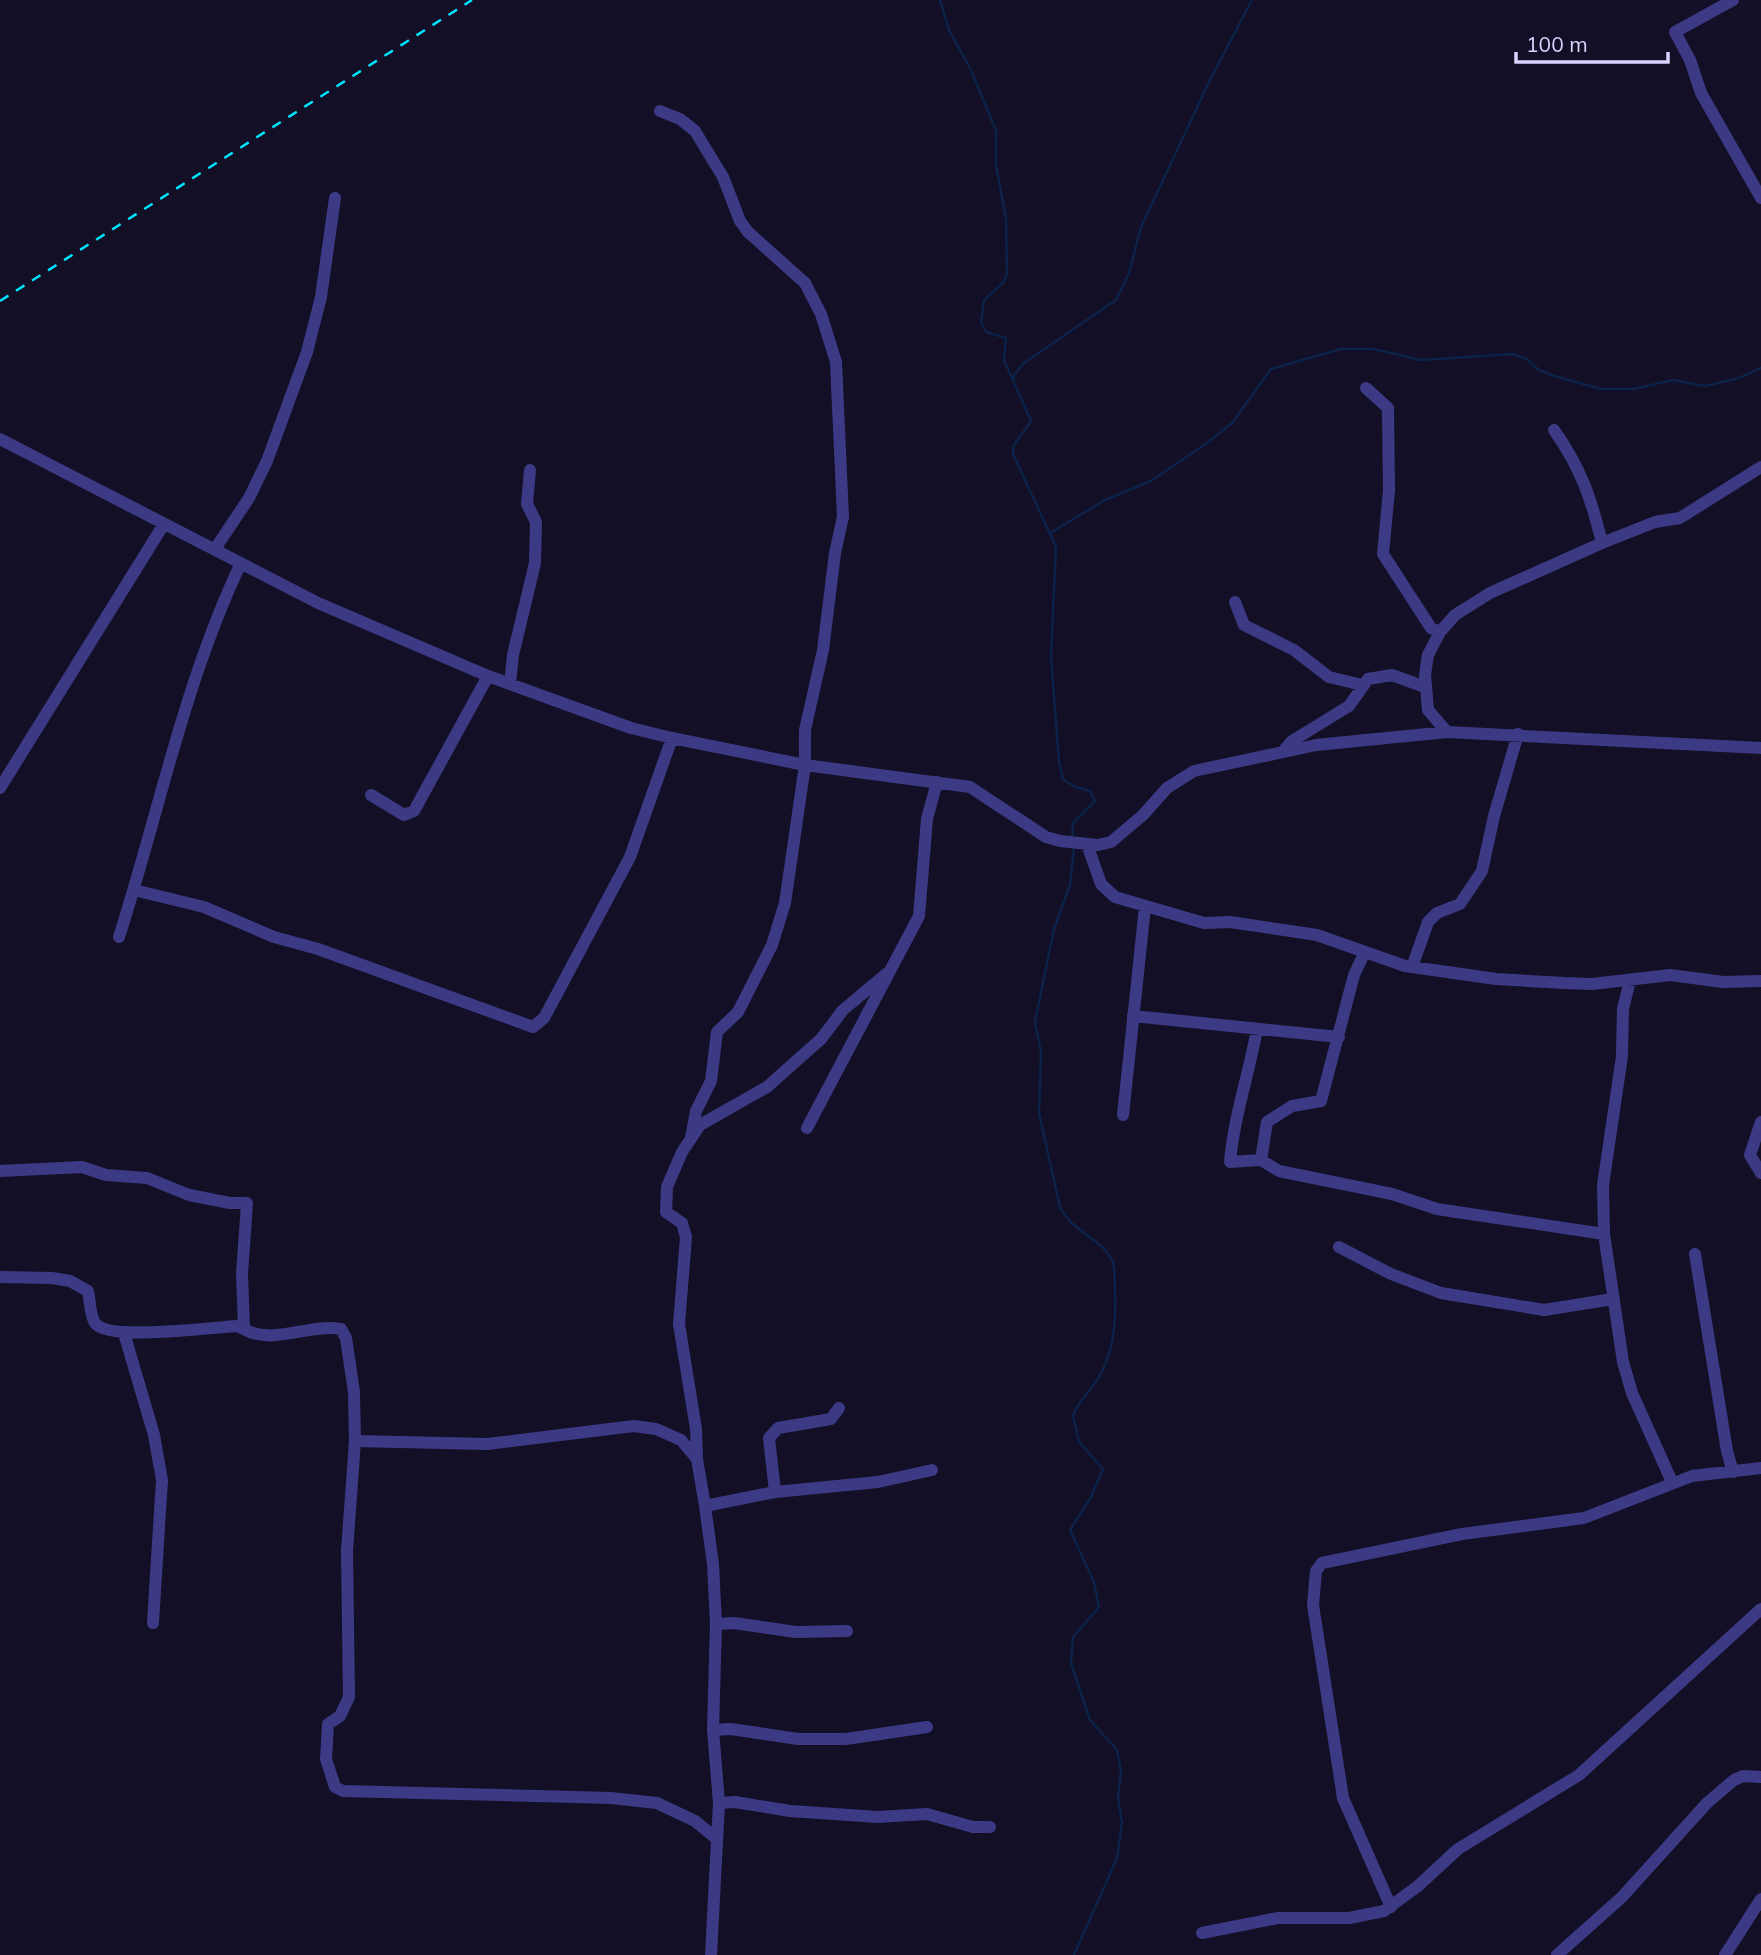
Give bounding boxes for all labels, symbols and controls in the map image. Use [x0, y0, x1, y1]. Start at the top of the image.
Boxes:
scale bar [1516, 21, 1668, 65]
text: 100 m [1526, 31, 1588, 57]

